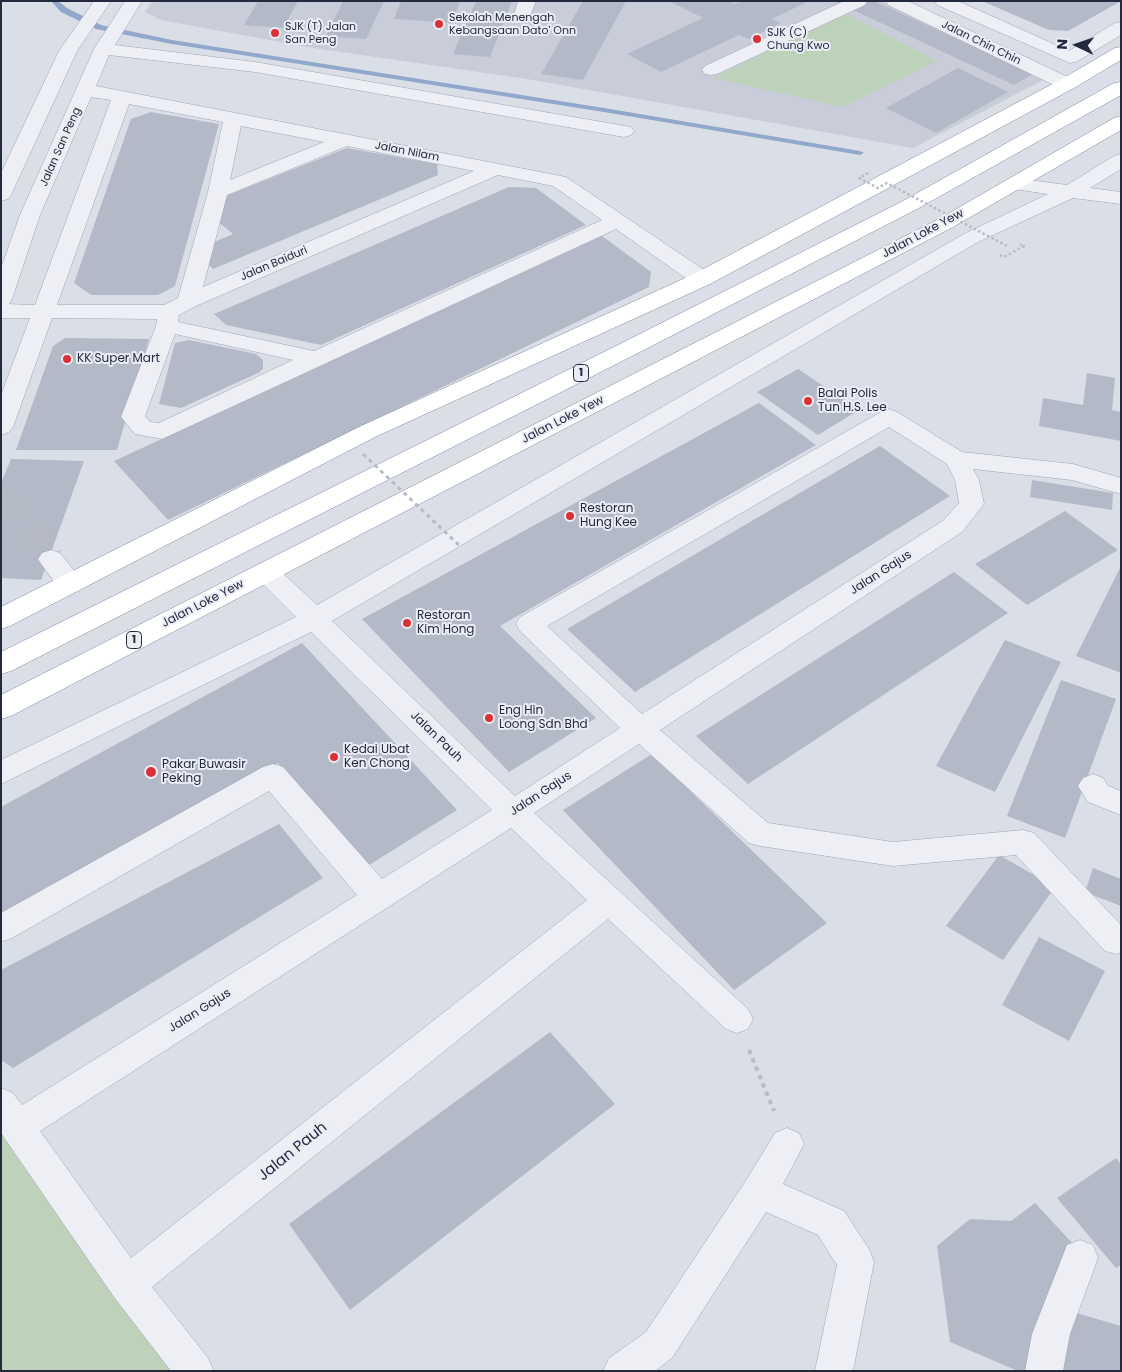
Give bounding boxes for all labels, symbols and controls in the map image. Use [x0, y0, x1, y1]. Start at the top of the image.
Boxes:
place label: Sekolah Menengah Kebangsaan Dato' Onn [449, 11, 576, 37]
marker: Sekolah Menengah Kebangsaan Dato' Onn [433, 18, 445, 30]
street label: Jalan Chin Chin [939, 18, 1023, 68]
place label: SJK (T) Jalan San Peng [285, 20, 356, 46]
north arrow [1052, 20, 1102, 70]
place label: SJK (C) Chung Kwo [767, 26, 830, 52]
marker: SJK (T) Jalan San Peng [269, 27, 281, 39]
marker: SJK (C) Chung Kwo [751, 33, 763, 45]
text: N [1052, 38, 1072, 50]
street label: Jalan San Peng [38, 106, 84, 188]
street label: Jalan Nilam [374, 139, 440, 165]
street label: Jalan Loke Yew [880, 206, 966, 262]
street label: Jalan Baiduri [238, 244, 310, 284]
place label: KK Super Mart [77, 352, 160, 366]
marker: KK Super Mart [61, 353, 73, 365]
road number: 1 [574, 364, 588, 382]
place label: Balai Polis Tun H.S. Lee [818, 387, 887, 415]
street label: Jalan Loke Yew [519, 393, 607, 447]
marker: Balai Polis Tun H.S. Lee [802, 395, 814, 407]
place label: Restoran Hung Kee [580, 502, 637, 530]
marker: Restoran Hung Kee [564, 510, 576, 522]
street label: Jalan Gajus [847, 548, 915, 598]
street label: Jalan Loke Yew [159, 577, 247, 631]
place label: Restoran Kim Hong [417, 609, 474, 637]
marker: Restoran Kim Hong [401, 617, 413, 629]
road number: 1 [126, 632, 142, 648]
place label: Eng Hin Loong Sdn Bhd [499, 704, 588, 732]
street label: Jalan Pauh [407, 709, 465, 765]
marker: Eng Hin Loong Sdn Bhd [483, 712, 495, 724]
place label: Kedai Ubat Ken Chong [344, 743, 410, 771]
marker: Kedai Ubat Ken Chong [328, 751, 340, 763]
place label: Pakar Buwasir Peking [162, 758, 246, 786]
marker: Pakar Buwasir Peking [144, 765, 158, 779]
street label: Jalan Gajus [507, 769, 575, 819]
street label: Jalan Gajus [166, 986, 234, 1036]
street label: Jalan Pauh [255, 1119, 331, 1185]

